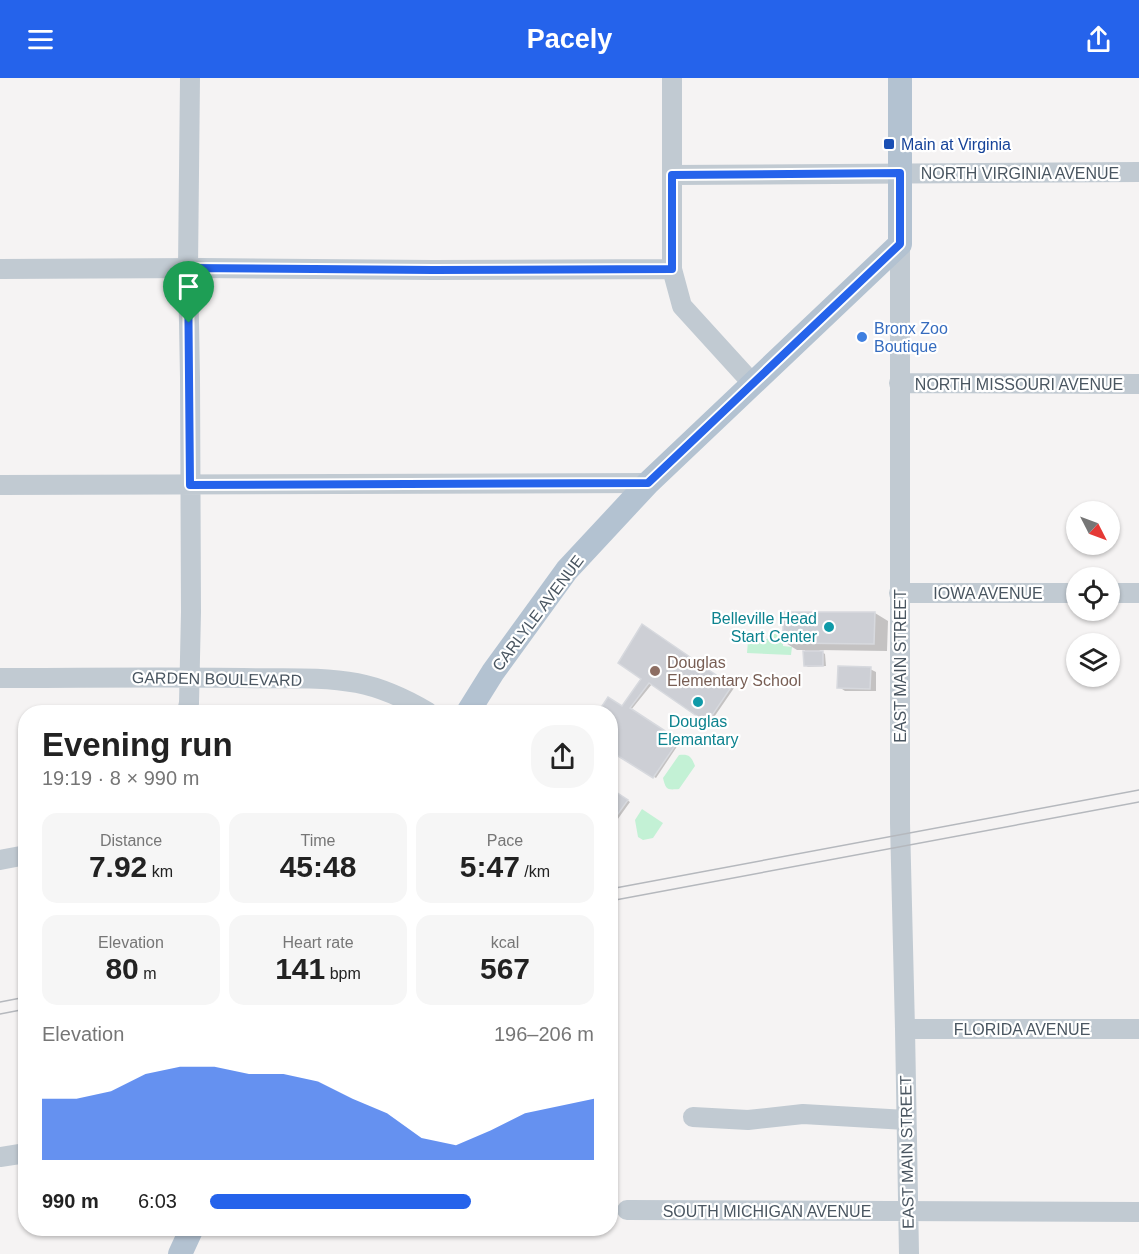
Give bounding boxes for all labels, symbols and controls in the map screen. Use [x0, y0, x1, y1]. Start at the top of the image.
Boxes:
icon: menu [24, 23, 57, 56]
icon: share [1082, 23, 1115, 56]
text: Pacely [527, 24, 612, 54]
place label: Main at Virginia [901, 136, 1011, 153]
marker: Main at Virginia [882, 137, 896, 151]
street label: NORTH VIRGINIA AVENUE [921, 165, 1119, 182]
pin [163, 261, 214, 323]
icon: arrive [172, 270, 205, 303]
place label: Bronx Zoo Boutique [874, 320, 948, 355]
marker: Bronx Zoo Boutique [855, 330, 869, 344]
street label: NORTH MISSOURI AVENUE [915, 376, 1123, 393]
north arrow [1066, 501, 1120, 555]
map controls [1066, 501, 1120, 687]
street label: CARLYLE AVENUE [489, 552, 587, 674]
button: locate [1066, 567, 1120, 621]
street label: IOWA AVENUE [933, 585, 1043, 602]
street label: EAST MAIN STREET [892, 589, 909, 743]
place label: Belleville Head Start Center [711, 610, 818, 645]
marker: Belleville Head Start Center [822, 620, 836, 634]
button: layers [1066, 633, 1120, 687]
place label: Douglas Elementary School [667, 654, 801, 689]
marker: Douglas Elementary School [648, 664, 662, 678]
street label: GARDEN BOULEVARD [132, 669, 302, 689]
marker: Douglas Elemantary [691, 695, 705, 709]
place label: Douglas Elemantary [658, 713, 738, 748]
button: share [531, 725, 594, 788]
text: Evening run [42, 726, 233, 763]
text: 19:19 · 8 × 990 m [42, 767, 199, 789]
text: Distance [100, 832, 162, 849]
text: Time [301, 832, 335, 849]
text: Pace [487, 832, 523, 849]
text: 7.92 [89, 850, 147, 883]
text: 45:48 [280, 850, 356, 883]
text: 5:47 [460, 850, 520, 883]
text: km [147, 863, 173, 880]
text: /km [520, 863, 550, 880]
text: Elevation [98, 934, 164, 951]
text: Heart rate [282, 934, 354, 951]
text: kcal [491, 934, 519, 951]
text: 80 [105, 952, 139, 985]
text: 141 [275, 952, 325, 985]
text: 567 [480, 952, 530, 985]
text: m [139, 965, 157, 982]
text: bpm [325, 965, 361, 982]
street label: FLORIDA AVENUE [954, 1021, 1090, 1038]
text: Elevation [42, 1023, 124, 1045]
text: 196–206 m [494, 1023, 594, 1045]
street label: EAST MAIN STREET [897, 1075, 917, 1229]
text: 990 m [42, 1190, 99, 1212]
text: 6:03 [138, 1190, 177, 1212]
street label: SOUTH MICHIGAN AVENUE [663, 1203, 871, 1220]

